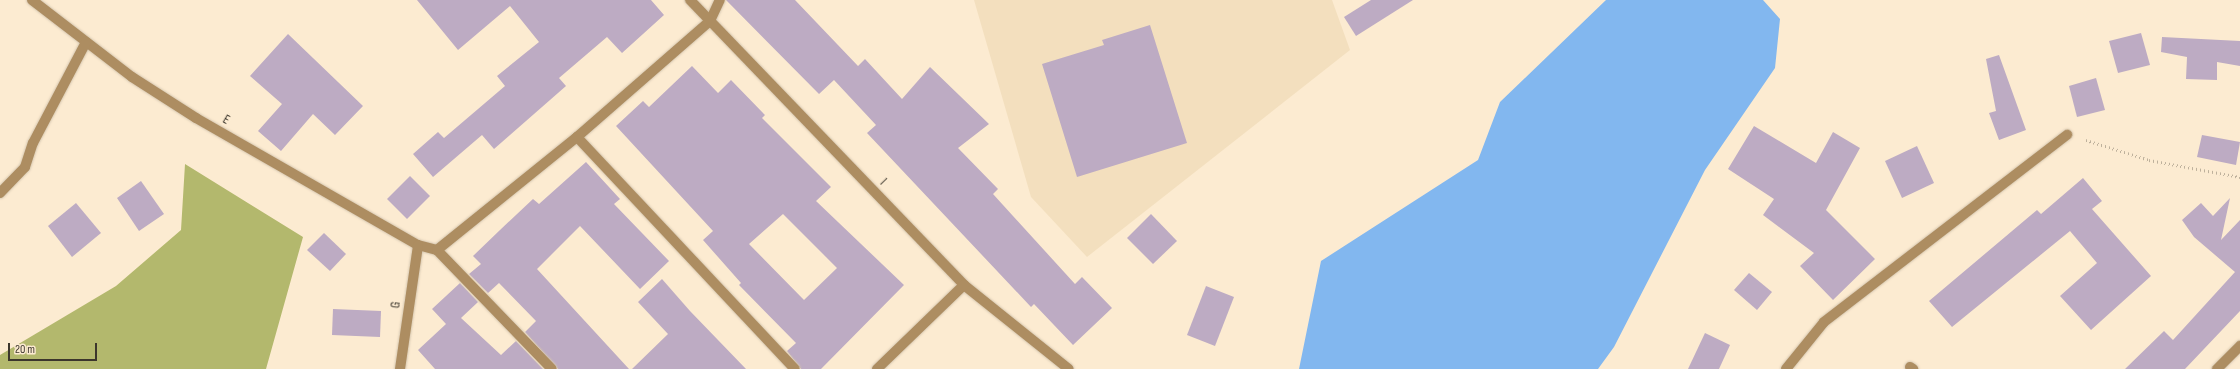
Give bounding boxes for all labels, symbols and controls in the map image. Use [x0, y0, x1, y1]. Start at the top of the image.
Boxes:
street label: E [220, 112, 232, 128]
street label: I [876, 176, 890, 188]
street label: G [388, 301, 404, 309]
scale bar [10, 335, 99, 361]
text: 20 m [15, 342, 35, 357]

